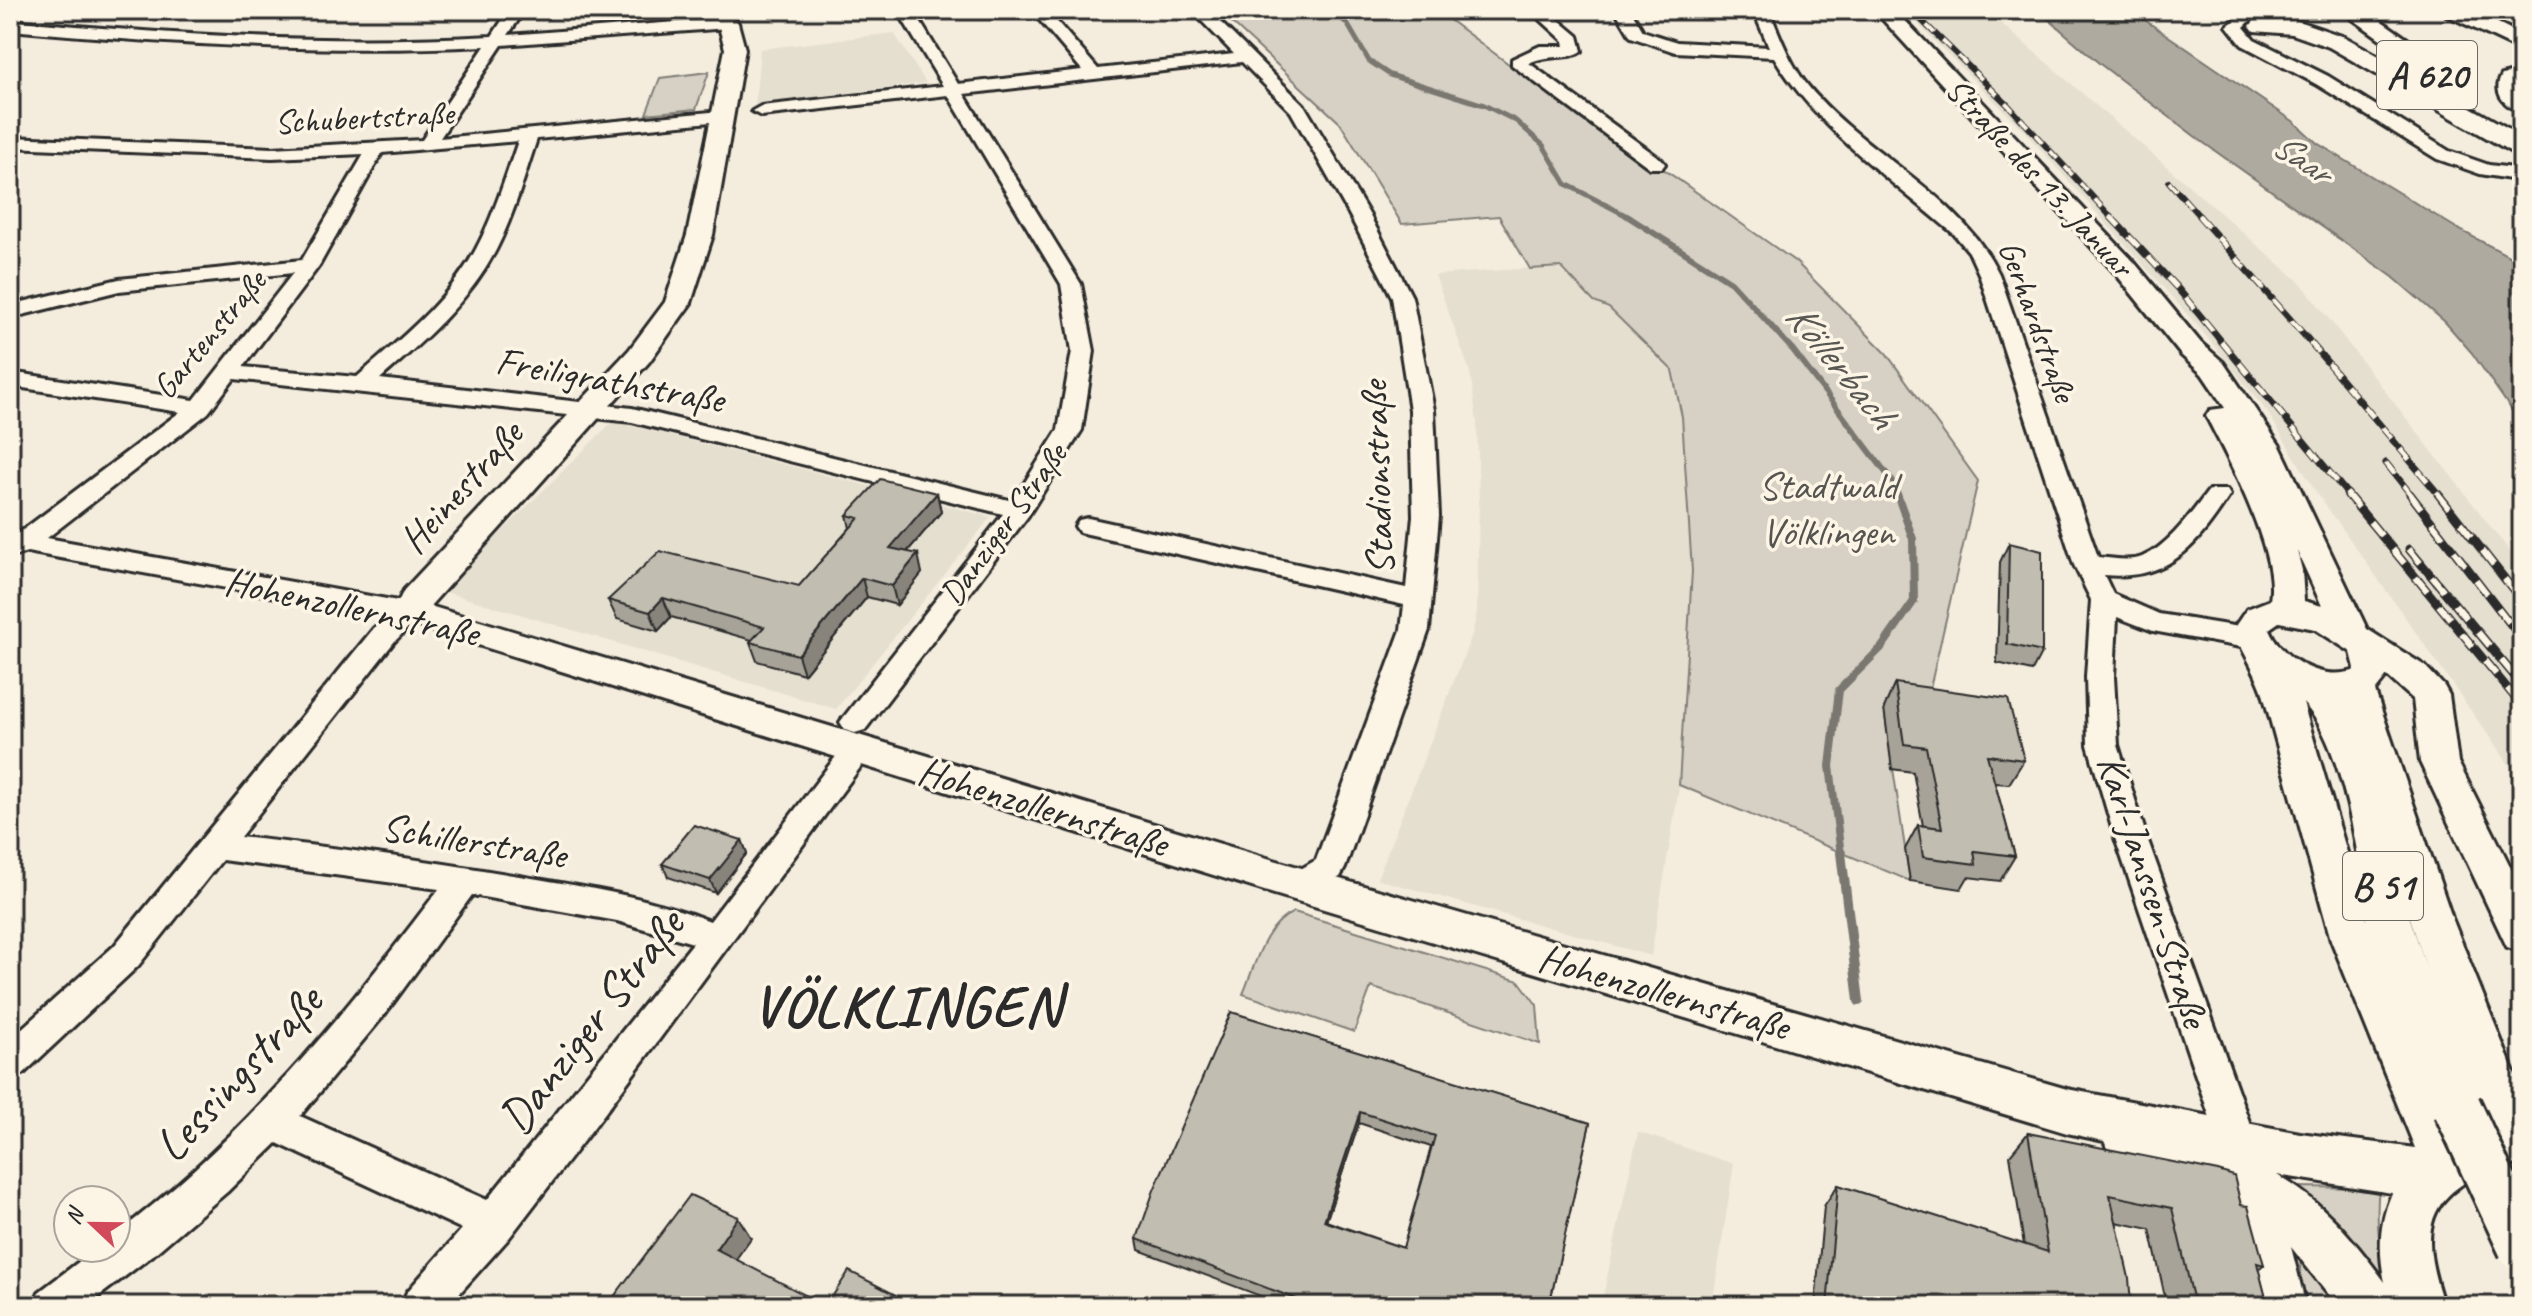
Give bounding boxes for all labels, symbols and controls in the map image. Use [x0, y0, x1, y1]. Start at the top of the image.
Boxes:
road number: A 620 [2377, 41, 2477, 109]
street label: Straße des 13. Januar [1937, 68, 2145, 288]
street label: Schubertstraße [274, 91, 457, 143]
water label: Saar [2264, 122, 2345, 197]
street label: Gerhardstraße [1989, 235, 2088, 410]
street label: Gartenstraße [143, 259, 277, 407]
water label: Köllerbach [1774, 291, 1910, 441]
street label: Freiligrathstraße [492, 335, 731, 425]
street label: Stadionstraße [1349, 377, 1405, 576]
street label: Heinestraße [388, 408, 536, 564]
street label: Danziger Straße [930, 432, 1078, 613]
park label: Stadtwald Völklingen [1758, 461, 1903, 557]
street label: Hohenzollernstraße [221, 556, 486, 659]
street label: Hohenzollernstraße [912, 745, 1177, 870]
street label: Karl-Janssen-Straße [2086, 749, 2221, 1036]
street label: Schillerstraße [378, 802, 573, 881]
road number: B 51 [2343, 852, 2423, 920]
street label: Danziger Straße [485, 894, 699, 1145]
street label: Hohenzollernstraße [1533, 932, 1798, 1052]
street label: Lessingstraße [141, 969, 337, 1174]
district label: VÖLKLINGEN [752, 969, 1069, 1042]
north arrow [52, 1184, 132, 1264]
text: N [59, 1202, 91, 1228]

